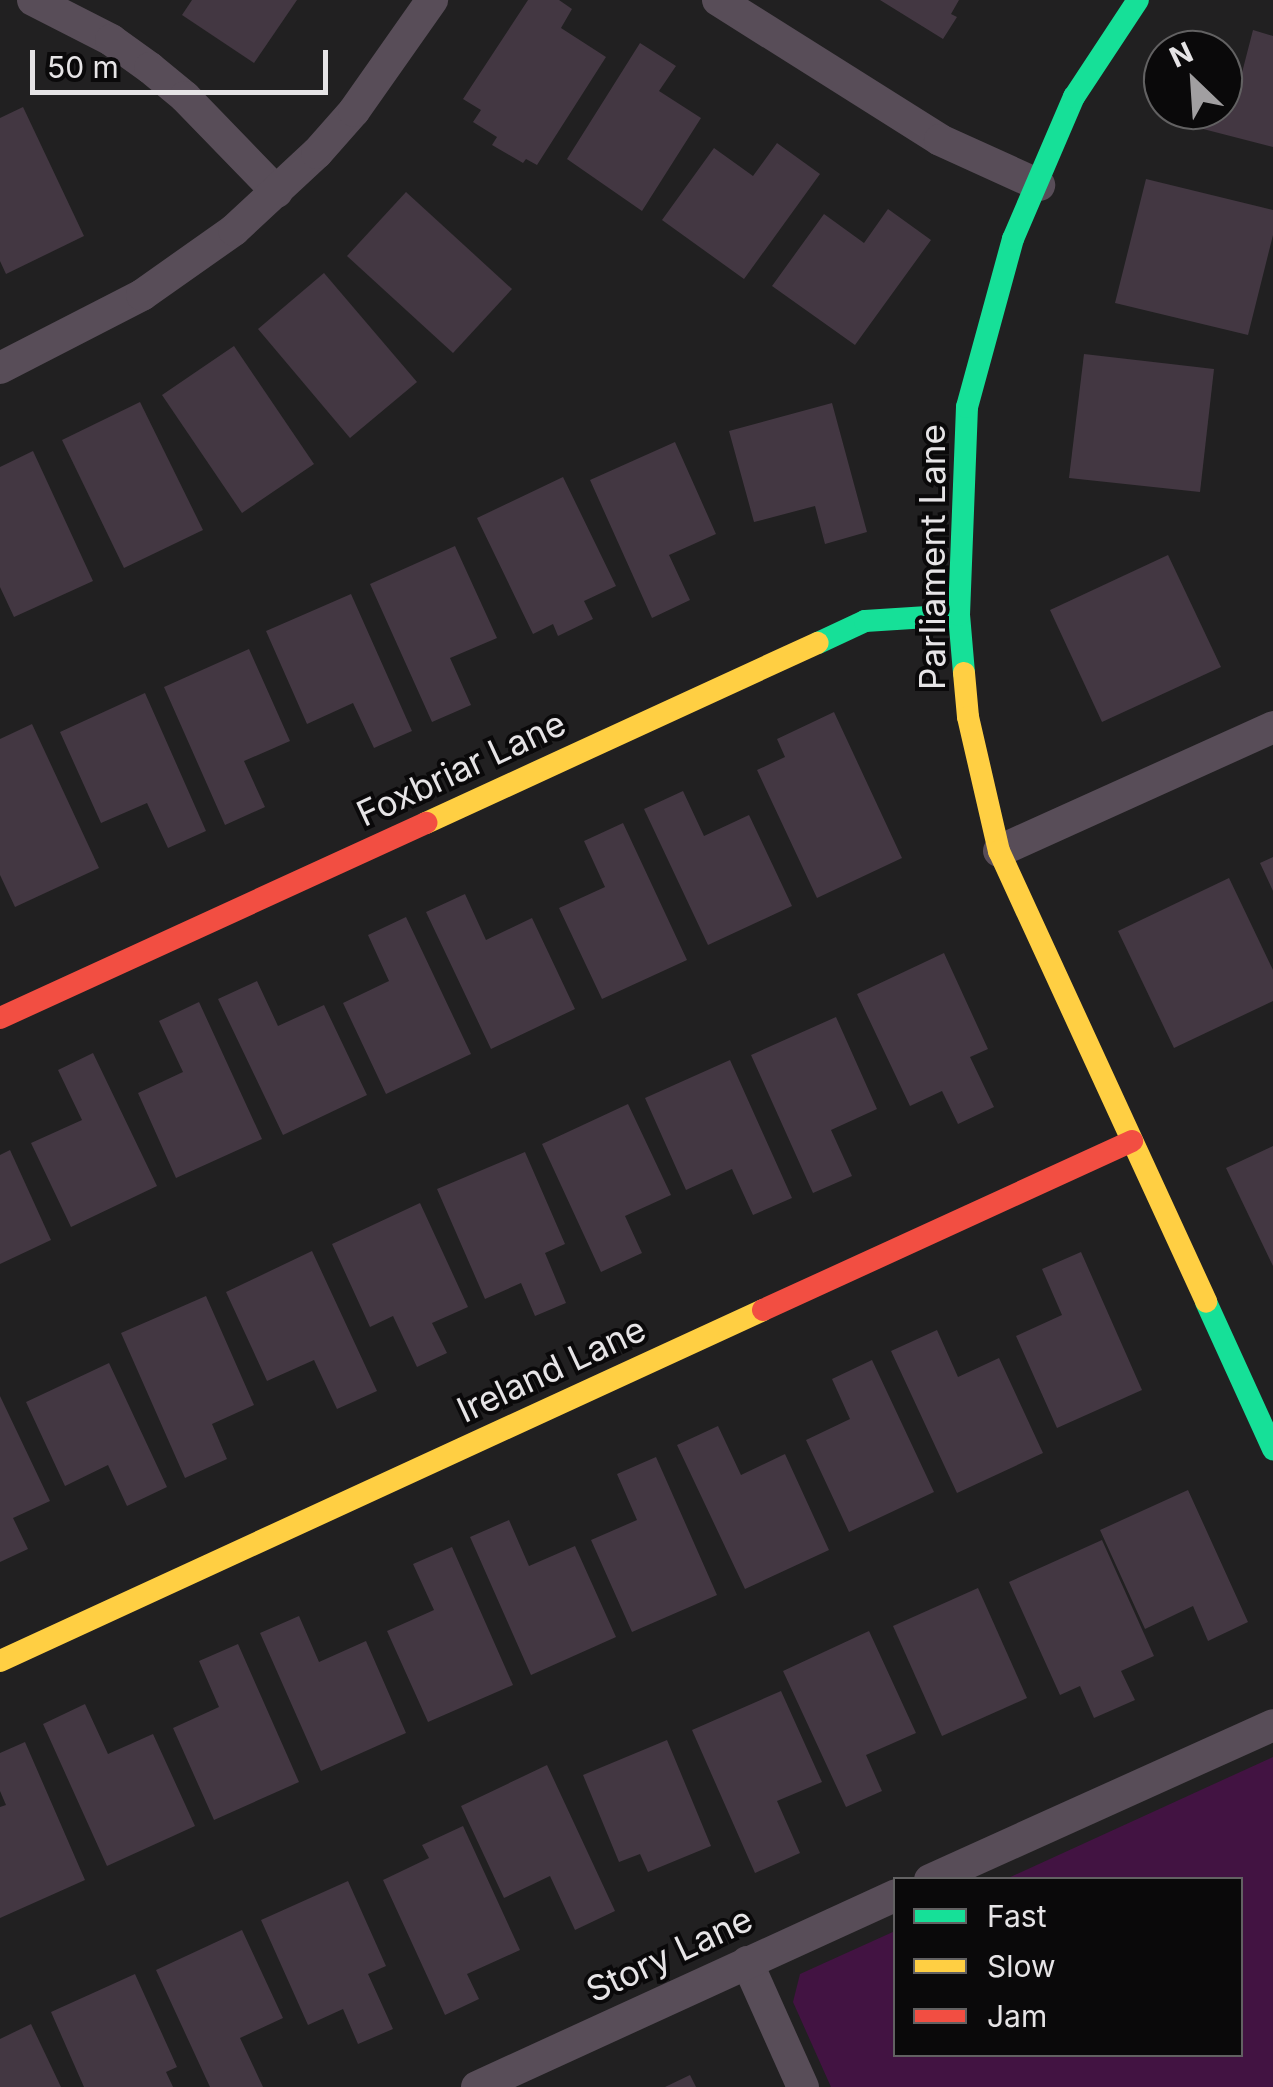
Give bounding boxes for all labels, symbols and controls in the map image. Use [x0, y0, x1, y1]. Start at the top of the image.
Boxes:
scale bar [35, 30, 332, 92]
north arrow [1143, 30, 1243, 130]
text: N [1164, 35, 1198, 75]
text: 50 m [47, 49, 119, 85]
street label: Parliament Lane [911, 424, 953, 690]
street label: Foxbriar Lane [350, 701, 572, 835]
street label: Ireland Lane [450, 1307, 652, 1431]
legend [893, 1877, 1243, 2057]
street label: Story Lane [579, 1897, 759, 2011]
text: Fast [987, 1898, 1046, 1934]
text: Slow [987, 1948, 1056, 1984]
text: Jam [987, 1998, 1047, 2034]

